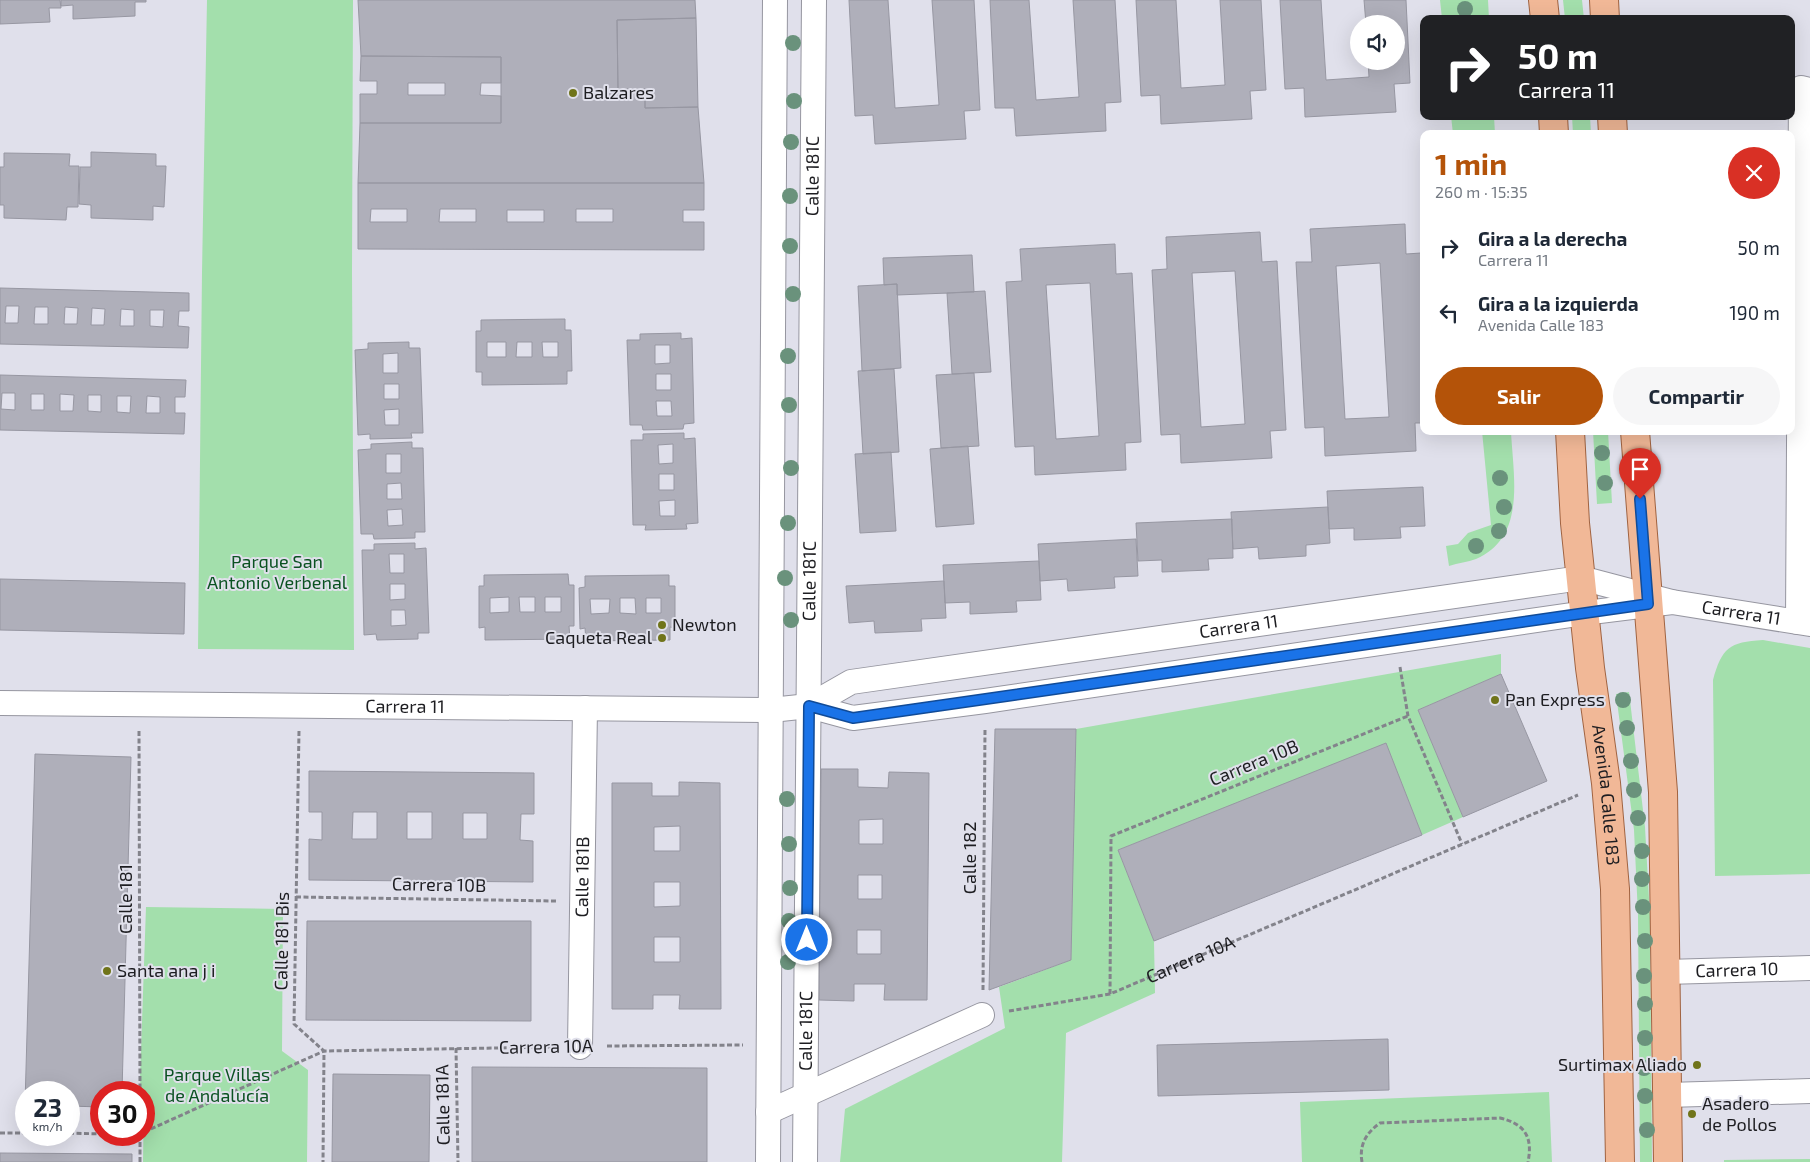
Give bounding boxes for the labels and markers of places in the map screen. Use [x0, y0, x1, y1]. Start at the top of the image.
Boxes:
place label: Balzares [583, 81, 654, 103]
marker: Balzares [567, 87, 579, 99]
pin [1619, 448, 1661, 499]
place label: Newton [672, 613, 737, 635]
marker: Newton [656, 619, 668, 631]
place label: Caqueta Real [545, 626, 653, 648]
marker: Caqueta Real [656, 632, 668, 644]
place label: Pan Express [1505, 688, 1605, 710]
marker: Pan Express [1489, 694, 1501, 706]
place label: Santa ana j i [117, 959, 215, 981]
marker: Santa ana j i [101, 965, 113, 977]
place label: Surtimax Aliado [1558, 1053, 1687, 1075]
marker: Surtimax Aliado [1691, 1059, 1703, 1071]
place label: Asadero de Pollos [1702, 1092, 1777, 1135]
marker: Asadero de Pollos [1686, 1108, 1698, 1120]

